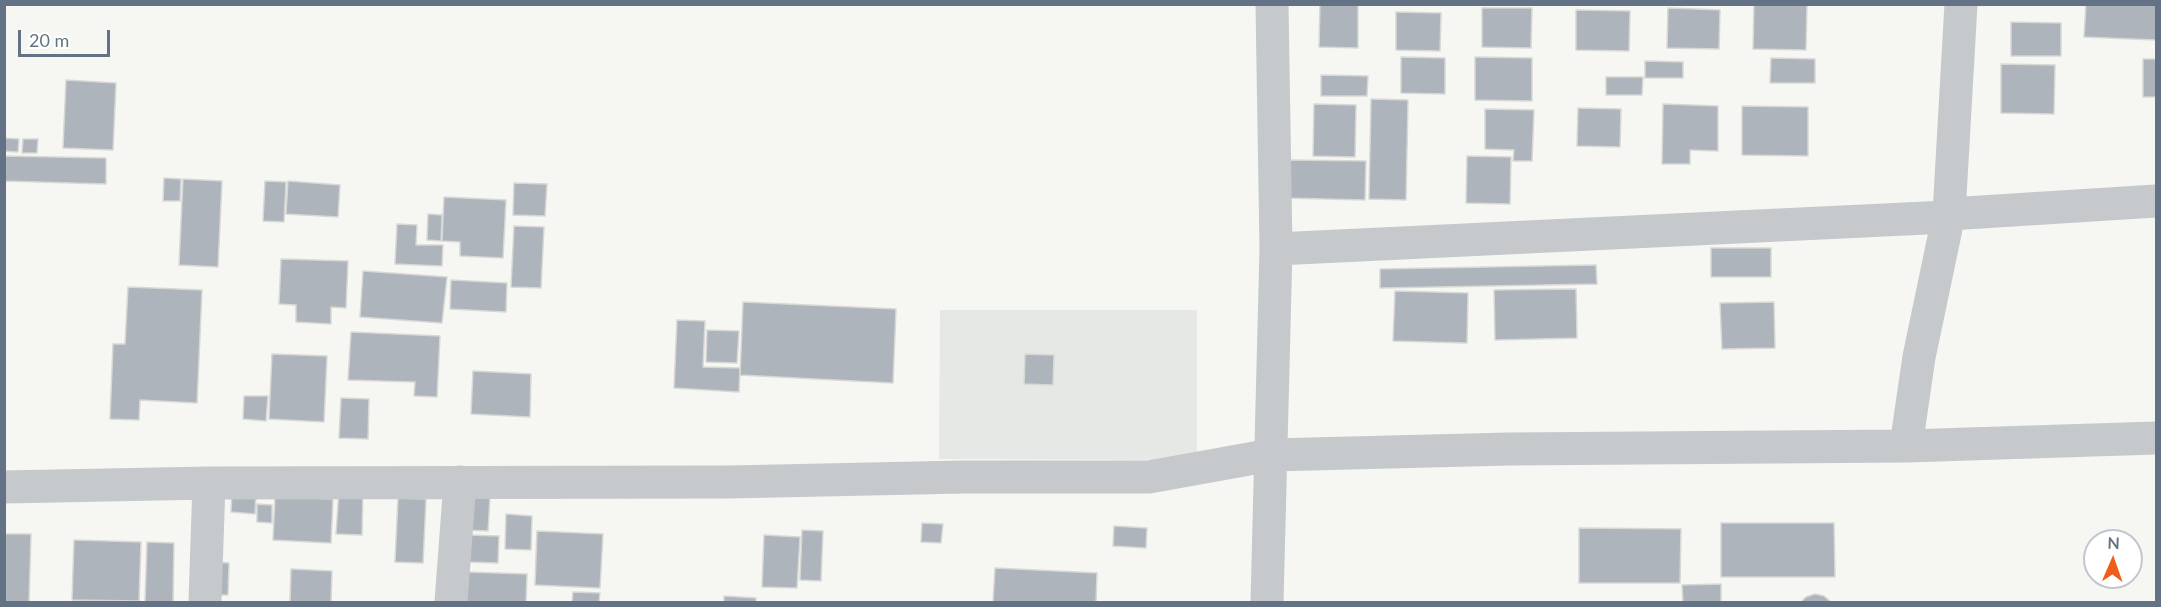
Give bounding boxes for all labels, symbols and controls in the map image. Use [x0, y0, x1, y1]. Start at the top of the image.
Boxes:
scale bar [21, 18, 112, 56]
text: 20 m [29, 29, 69, 51]
north arrow [2083, 529, 2143, 589]
text: N [2107, 533, 2120, 552]

